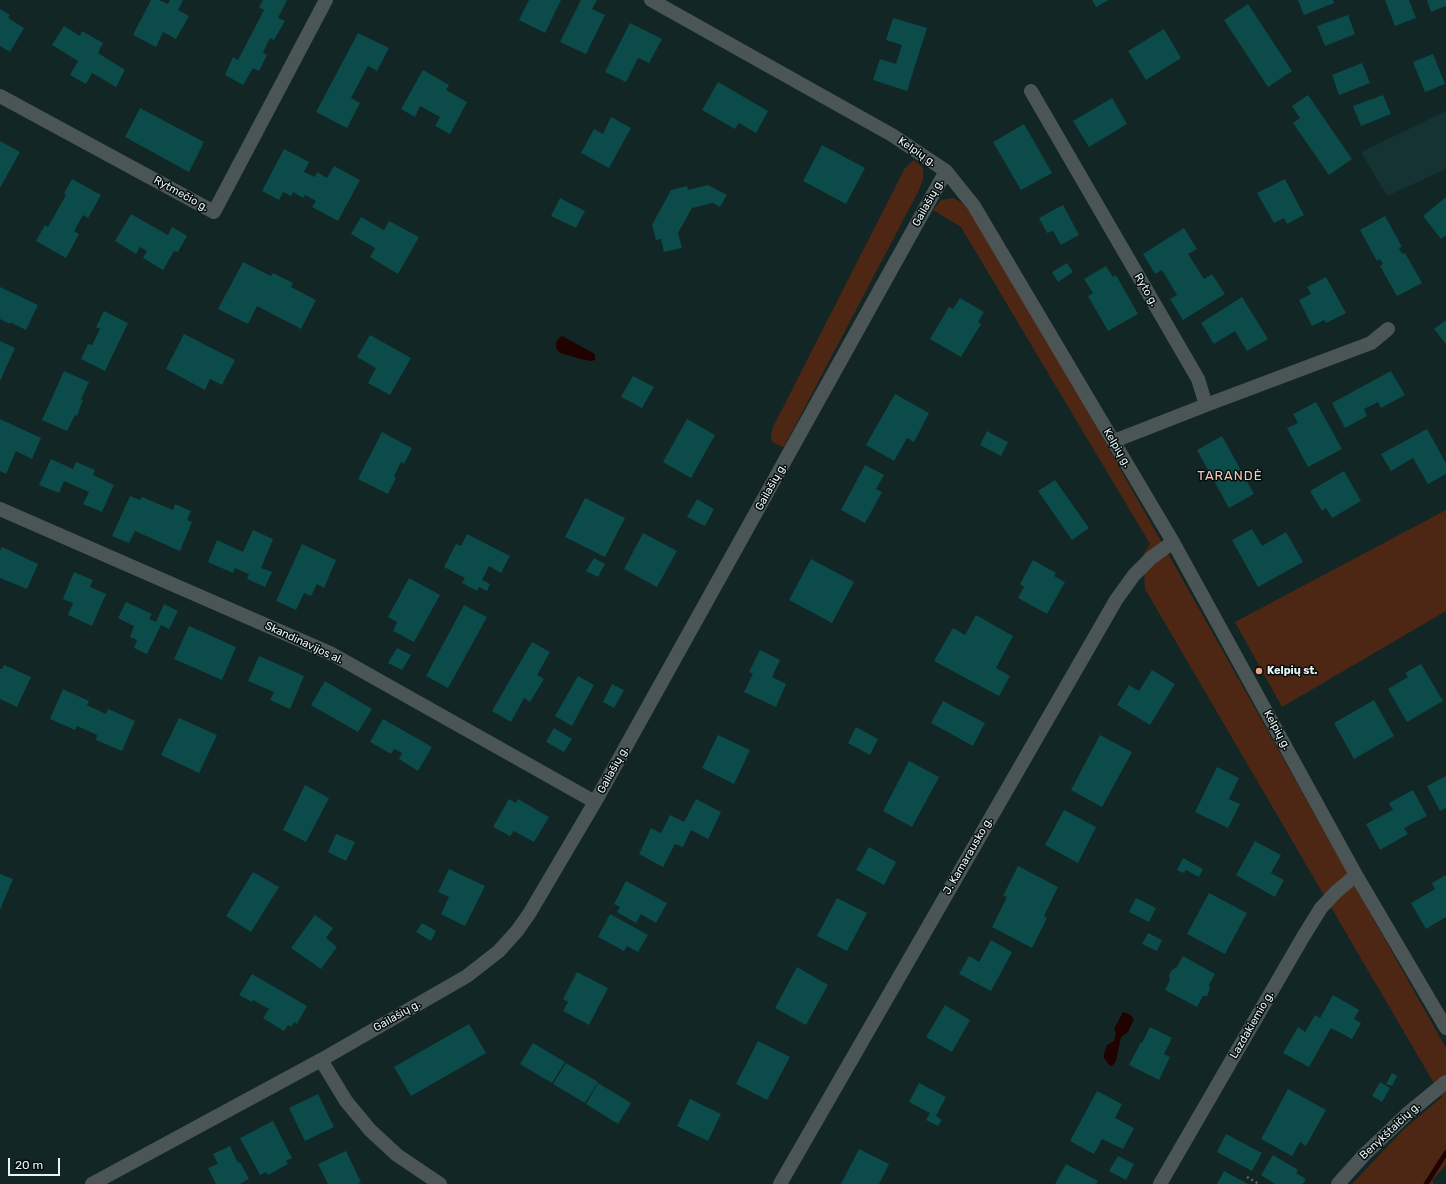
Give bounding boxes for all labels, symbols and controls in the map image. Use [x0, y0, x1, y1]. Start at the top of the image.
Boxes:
street label: Kelpių g. [895, 135, 939, 169]
street label: Rytmečio g. [151, 174, 211, 214]
street label: Gailašių g. [910, 177, 946, 229]
street label: Ryto g. [1131, 271, 1161, 309]
street label: Kelpių g. [1100, 426, 1134, 470]
street label: Gailašių g. [753, 461, 789, 513]
district label: TARANDĖ [1197, 468, 1263, 484]
street label: Skandinavijos al. [263, 619, 345, 667]
place label: Kelpių st. [1267, 664, 1317, 678]
marker: Kelpių st. [1254, 666, 1264, 676]
street label: Kelpių g. [1261, 708, 1293, 752]
street label: Gailašių g. [595, 744, 631, 796]
street label: J. Kamarausko g. [941, 815, 995, 897]
street label: Lazdakiemio g. [1227, 989, 1277, 1061]
street label: Gailašių g. [371, 997, 423, 1035]
street label: Benykštaičių g. [1357, 1100, 1423, 1162]
scale bar [10, 1150, 62, 1176]
text: 20 m [15, 1158, 43, 1172]

